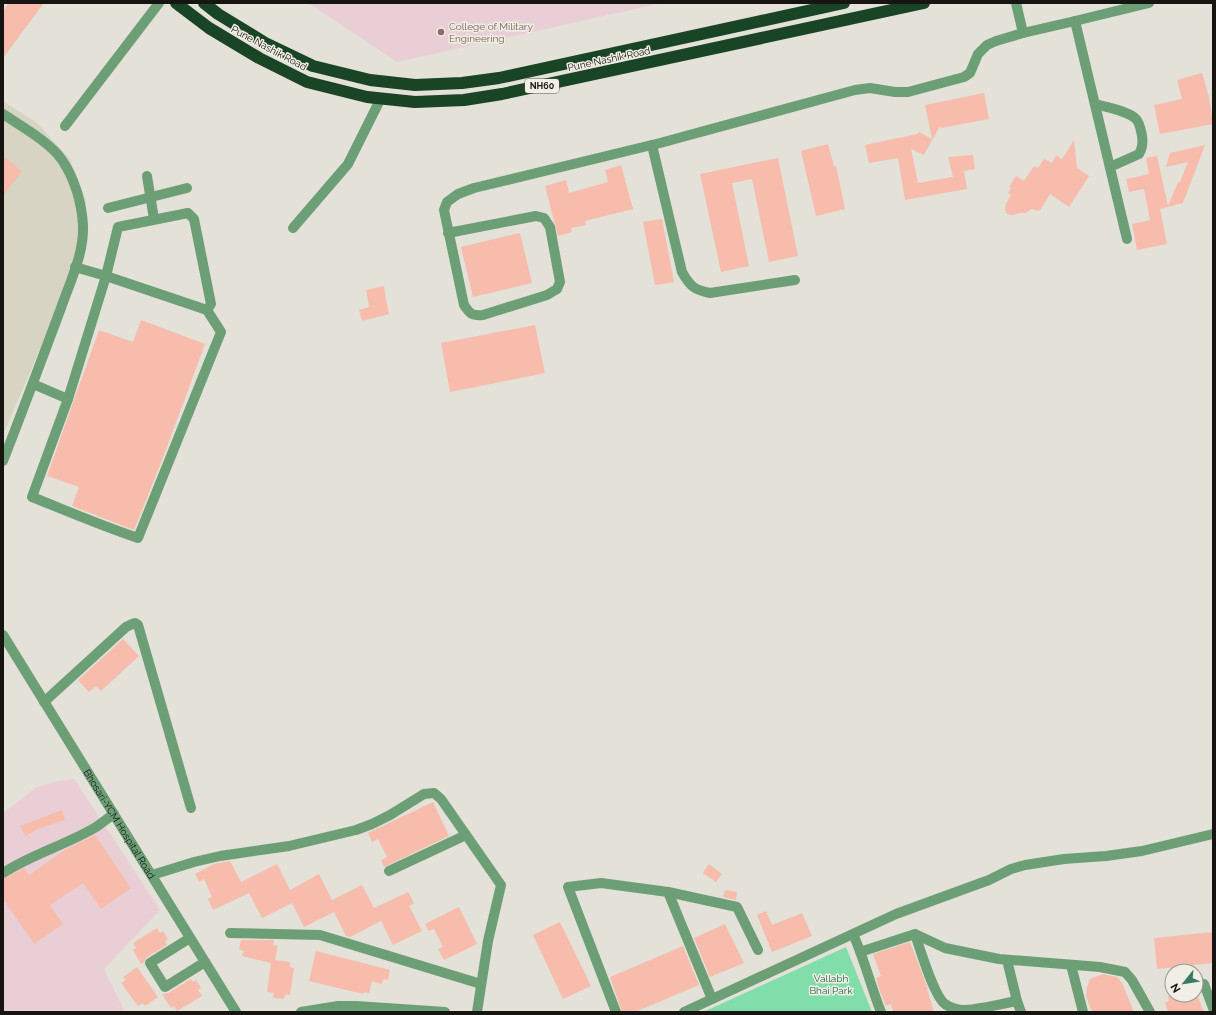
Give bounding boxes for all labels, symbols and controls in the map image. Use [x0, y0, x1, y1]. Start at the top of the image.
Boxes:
place label: College of Military Engineering [449, 21, 533, 44]
street label: Pune Nashik Road [229, 23, 309, 73]
marker: College of Military Engineering [436, 27, 446, 37]
street label: Pune Nashik Road [567, 45, 651, 73]
road number: NH60 [525, 79, 559, 93]
street label: Bhosari-YCM Hospital Road [82, 767, 158, 881]
north arrow [1164, 963, 1204, 1003]
park label: Vallabh Bhai Park [809, 973, 853, 996]
text: N [1168, 981, 1184, 995]

